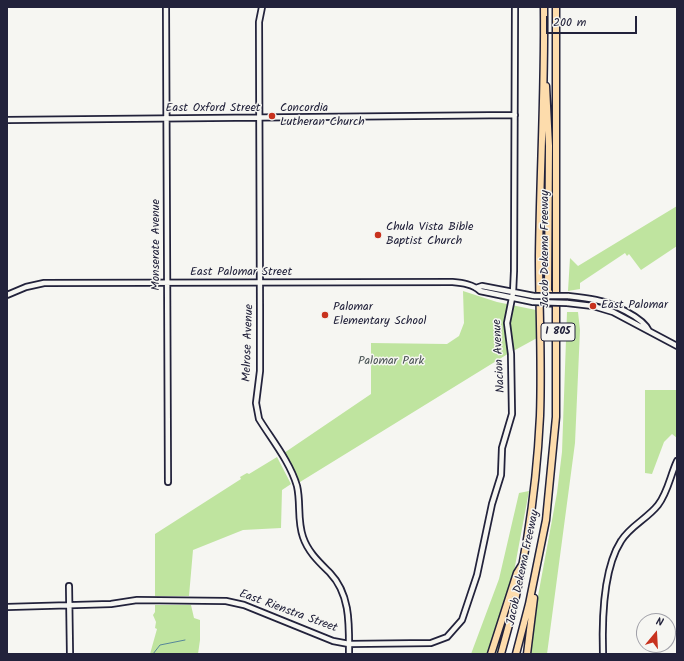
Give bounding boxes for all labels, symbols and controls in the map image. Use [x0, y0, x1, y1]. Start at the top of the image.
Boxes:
scale bar [548, 8, 639, 34]
text: 200 m [553, 13, 586, 32]
street label: East Oxford Street [166, 102, 260, 116]
place label: Concordia Lutheran Church [280, 102, 365, 130]
marker: Concordia Lutheran Church [267, 111, 277, 121]
street label: Jacob Dekema Freeway [539, 190, 553, 308]
street label: Monserate Avenue [150, 199, 164, 291]
place label: Chula Vista Bible Baptist Church [386, 221, 473, 249]
marker: Chula Vista Bible Baptist Church [373, 230, 383, 240]
street label: East Palomar Street [190, 266, 292, 280]
place label: East Palomar [601, 299, 668, 313]
place label: Palomar Elementary School [333, 301, 426, 329]
marker: East Palomar [588, 301, 598, 311]
street label: Melrose Avenue [240, 304, 258, 382]
marker: Palomar Elementary School [320, 310, 330, 320]
street label: Nacion Avenue [491, 319, 509, 393]
road number: I 805 [541, 323, 575, 341]
park label: Palomar Park [358, 355, 424, 369]
street label: Jacob Dekema Freeway [505, 509, 543, 627]
street label: East Rienstra Street [237, 588, 339, 636]
north arrow [636, 613, 676, 653]
text: N [653, 613, 665, 632]

